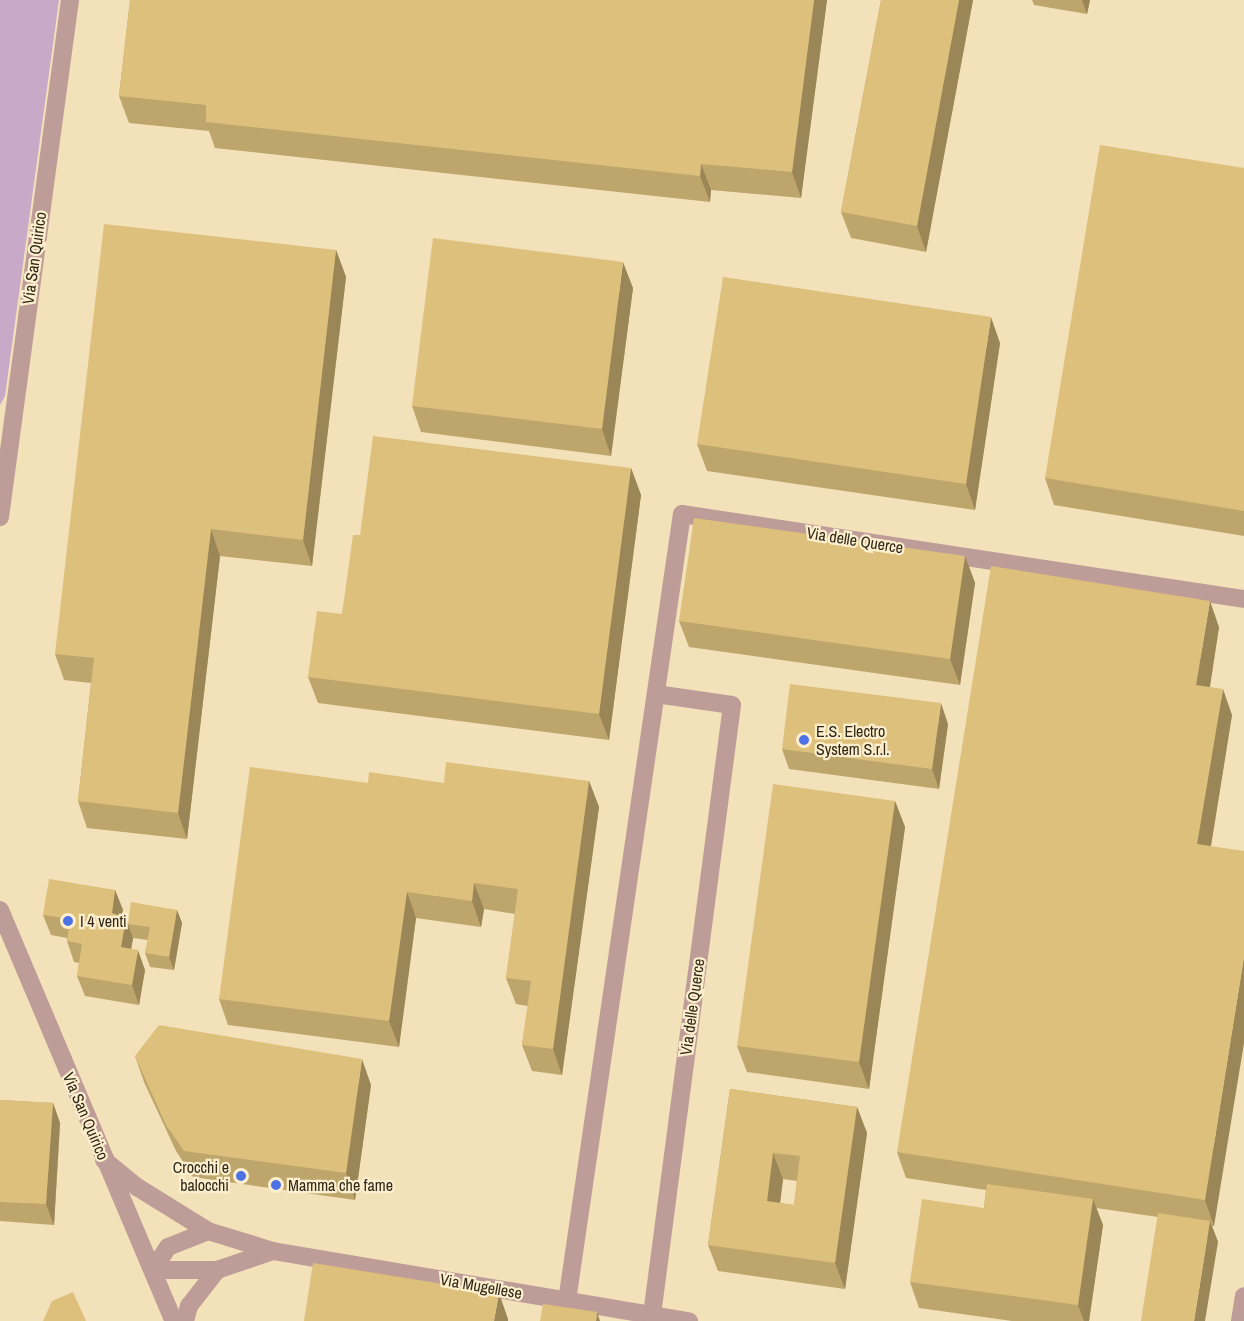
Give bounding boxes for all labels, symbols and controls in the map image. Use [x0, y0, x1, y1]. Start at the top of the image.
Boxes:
street label: Via San Quirico [18, 211, 50, 305]
street label: Via delle Querce [805, 523, 905, 557]
place label: E.S. Electro System S.r.l. [816, 721, 890, 759]
marker: E.S. Electro System S.r.l. [797, 733, 811, 747]
place label: I 4 venti [80, 911, 127, 931]
marker: I 4 venti [61, 914, 75, 928]
street label: Via delle Querce [676, 957, 708, 1057]
street label: Via San Quirico [59, 1069, 113, 1163]
place label: Crocchi e balocchi [173, 1157, 229, 1195]
marker: Crocchi e balocchi [234, 1169, 248, 1183]
place label: Mamma che fame [288, 1175, 393, 1195]
marker: Mamma che fame [269, 1178, 283, 1192]
street label: Via Mugellese [439, 1269, 523, 1303]

